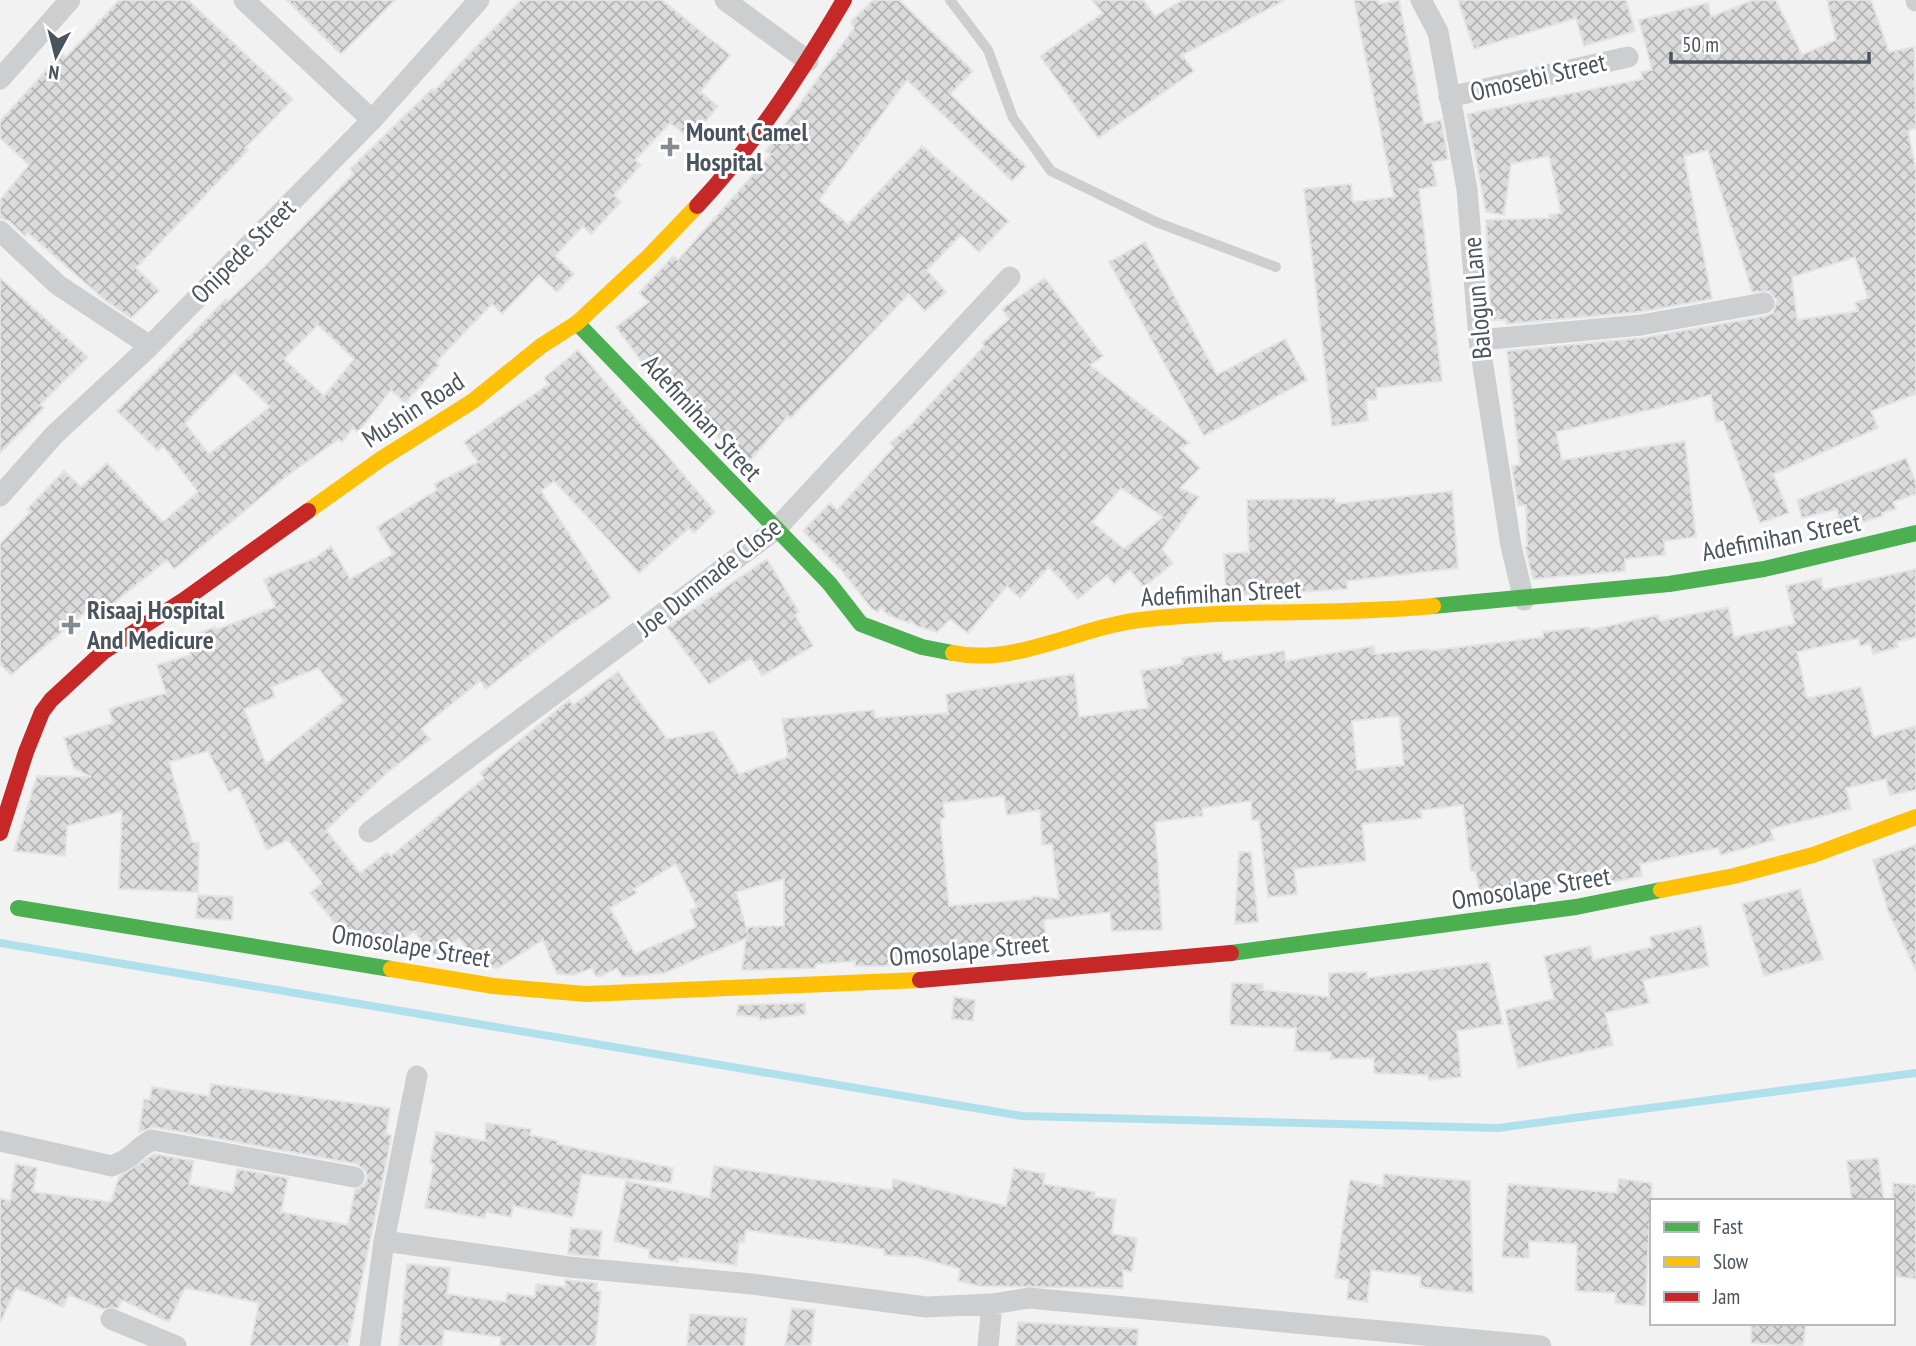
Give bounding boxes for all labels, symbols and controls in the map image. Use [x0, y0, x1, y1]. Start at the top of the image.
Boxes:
north arrow [21, 21, 91, 91]
scale bar [1671, 21, 1869, 65]
text: 50 m [1682, 31, 1719, 58]
street label: Omosebi Street [1467, 45, 1609, 108]
text: N [47, 60, 60, 85]
place label: Mount Camel Hospital [686, 115, 808, 178]
marker: Mount Camel Hospital [660, 137, 680, 157]
street label: Onipede Street [183, 191, 302, 310]
street label: Balogun Lane [1455, 236, 1498, 360]
street label: Adefimihan Street [635, 348, 769, 488]
street label: Mushin Road [356, 364, 470, 455]
street label: Adefimihan Street [1699, 505, 1863, 568]
street label: Joe Dunmade Close [629, 510, 787, 644]
street label: Adefimihan Street [1140, 572, 1302, 613]
place label: Risaaj Hospital And Medicure [86, 593, 225, 656]
marker: Risaaj Hospital And Medicure [61, 615, 81, 635]
street label: Omosolape Street [1449, 859, 1613, 916]
street label: Omosolape Street [329, 917, 493, 974]
street label: Omosolape Street [888, 926, 1050, 973]
legend [1650, 1199, 1895, 1325]
text: Fast [1713, 1213, 1743, 1240]
text: Slow [1713, 1248, 1749, 1275]
text: Jam [1712, 1283, 1740, 1310]

